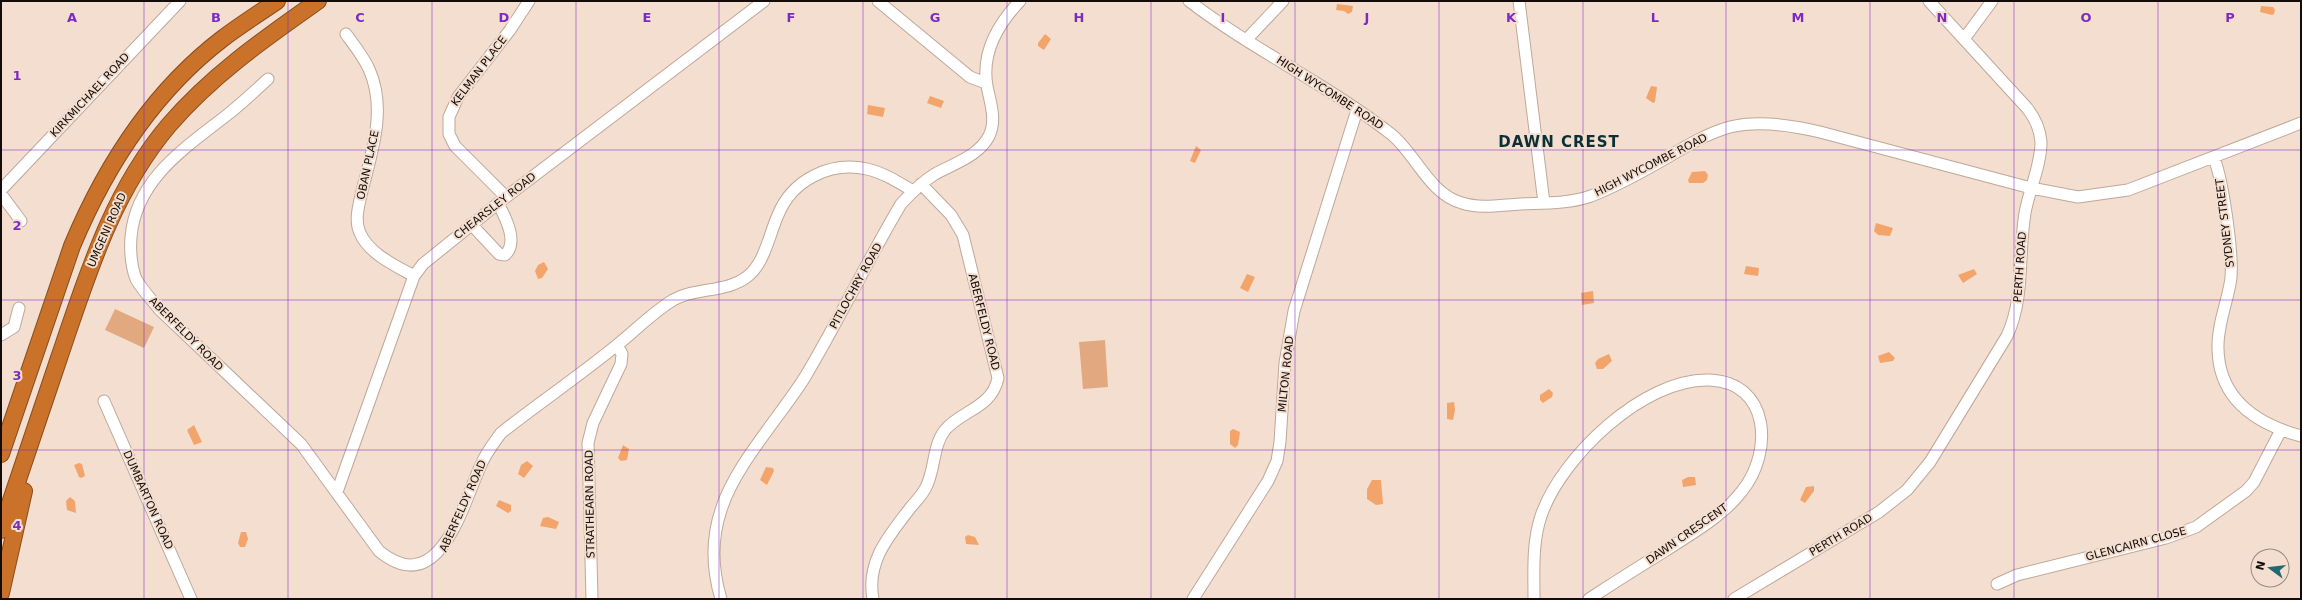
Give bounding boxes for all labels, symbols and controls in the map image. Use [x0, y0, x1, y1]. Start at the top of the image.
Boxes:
text: A [67, 10, 77, 25]
text: B [211, 10, 221, 25]
text: C [355, 10, 365, 25]
text: D [499, 10, 510, 25]
text: E [643, 10, 651, 25]
text: F [787, 10, 795, 25]
text: G [930, 10, 940, 25]
text: H [1074, 10, 1084, 25]
text: I [1221, 10, 1225, 25]
text: J [1364, 10, 1369, 25]
text: K [1506, 10, 1517, 25]
text: L [1651, 10, 1659, 25]
text: M [1792, 10, 1804, 25]
text: N [1937, 10, 1947, 25]
text: O [2080, 10, 2092, 25]
text: P [2225, 10, 2235, 25]
street label: KELMAN PLACE [449, 34, 509, 108]
street label: KIRKMICHAEL ROAD [48, 50, 132, 140]
street label: HIGH WYCOMBE ROAD [1274, 54, 1386, 132]
text: 1 [12, 68, 22, 83]
street label: OBAN PLACE [354, 129, 382, 201]
street label: HIGH WYCOMBE ROAD [1592, 131, 1710, 199]
district label: DAWN CREST [1498, 133, 1620, 151]
street label: CHEARSLEY ROAD [451, 170, 539, 242]
street label: SYDNEY STREET [2213, 177, 2237, 268]
street label: UMGENI ROAD [85, 191, 129, 269]
text: 2 [12, 218, 22, 233]
street label: PERTH ROAD [2011, 231, 2029, 303]
street label: PITLOCHRY ROAD [827, 241, 885, 331]
street label: ABERFELDY ROAD [966, 272, 1002, 372]
street label: ABERFELDY ROAD [146, 294, 226, 374]
street label: MILTON ROAD [1276, 335, 1296, 413]
text: 3 [12, 368, 22, 383]
street label: DUMBARTON ROAD [120, 448, 176, 552]
street label: STRATHEARN ROAD [583, 450, 597, 558]
street label: ABERFELDY ROAD [437, 458, 489, 554]
street label: DAWN CRESCENT [1644, 501, 1731, 567]
street label: PERTH ROAD [1807, 511, 1875, 559]
text: 4 [12, 518, 22, 533]
street label: GLENCAIRN CLOSE [2084, 524, 2188, 564]
north arrow [2250, 548, 2290, 588]
text: N [2253, 559, 2268, 572]

